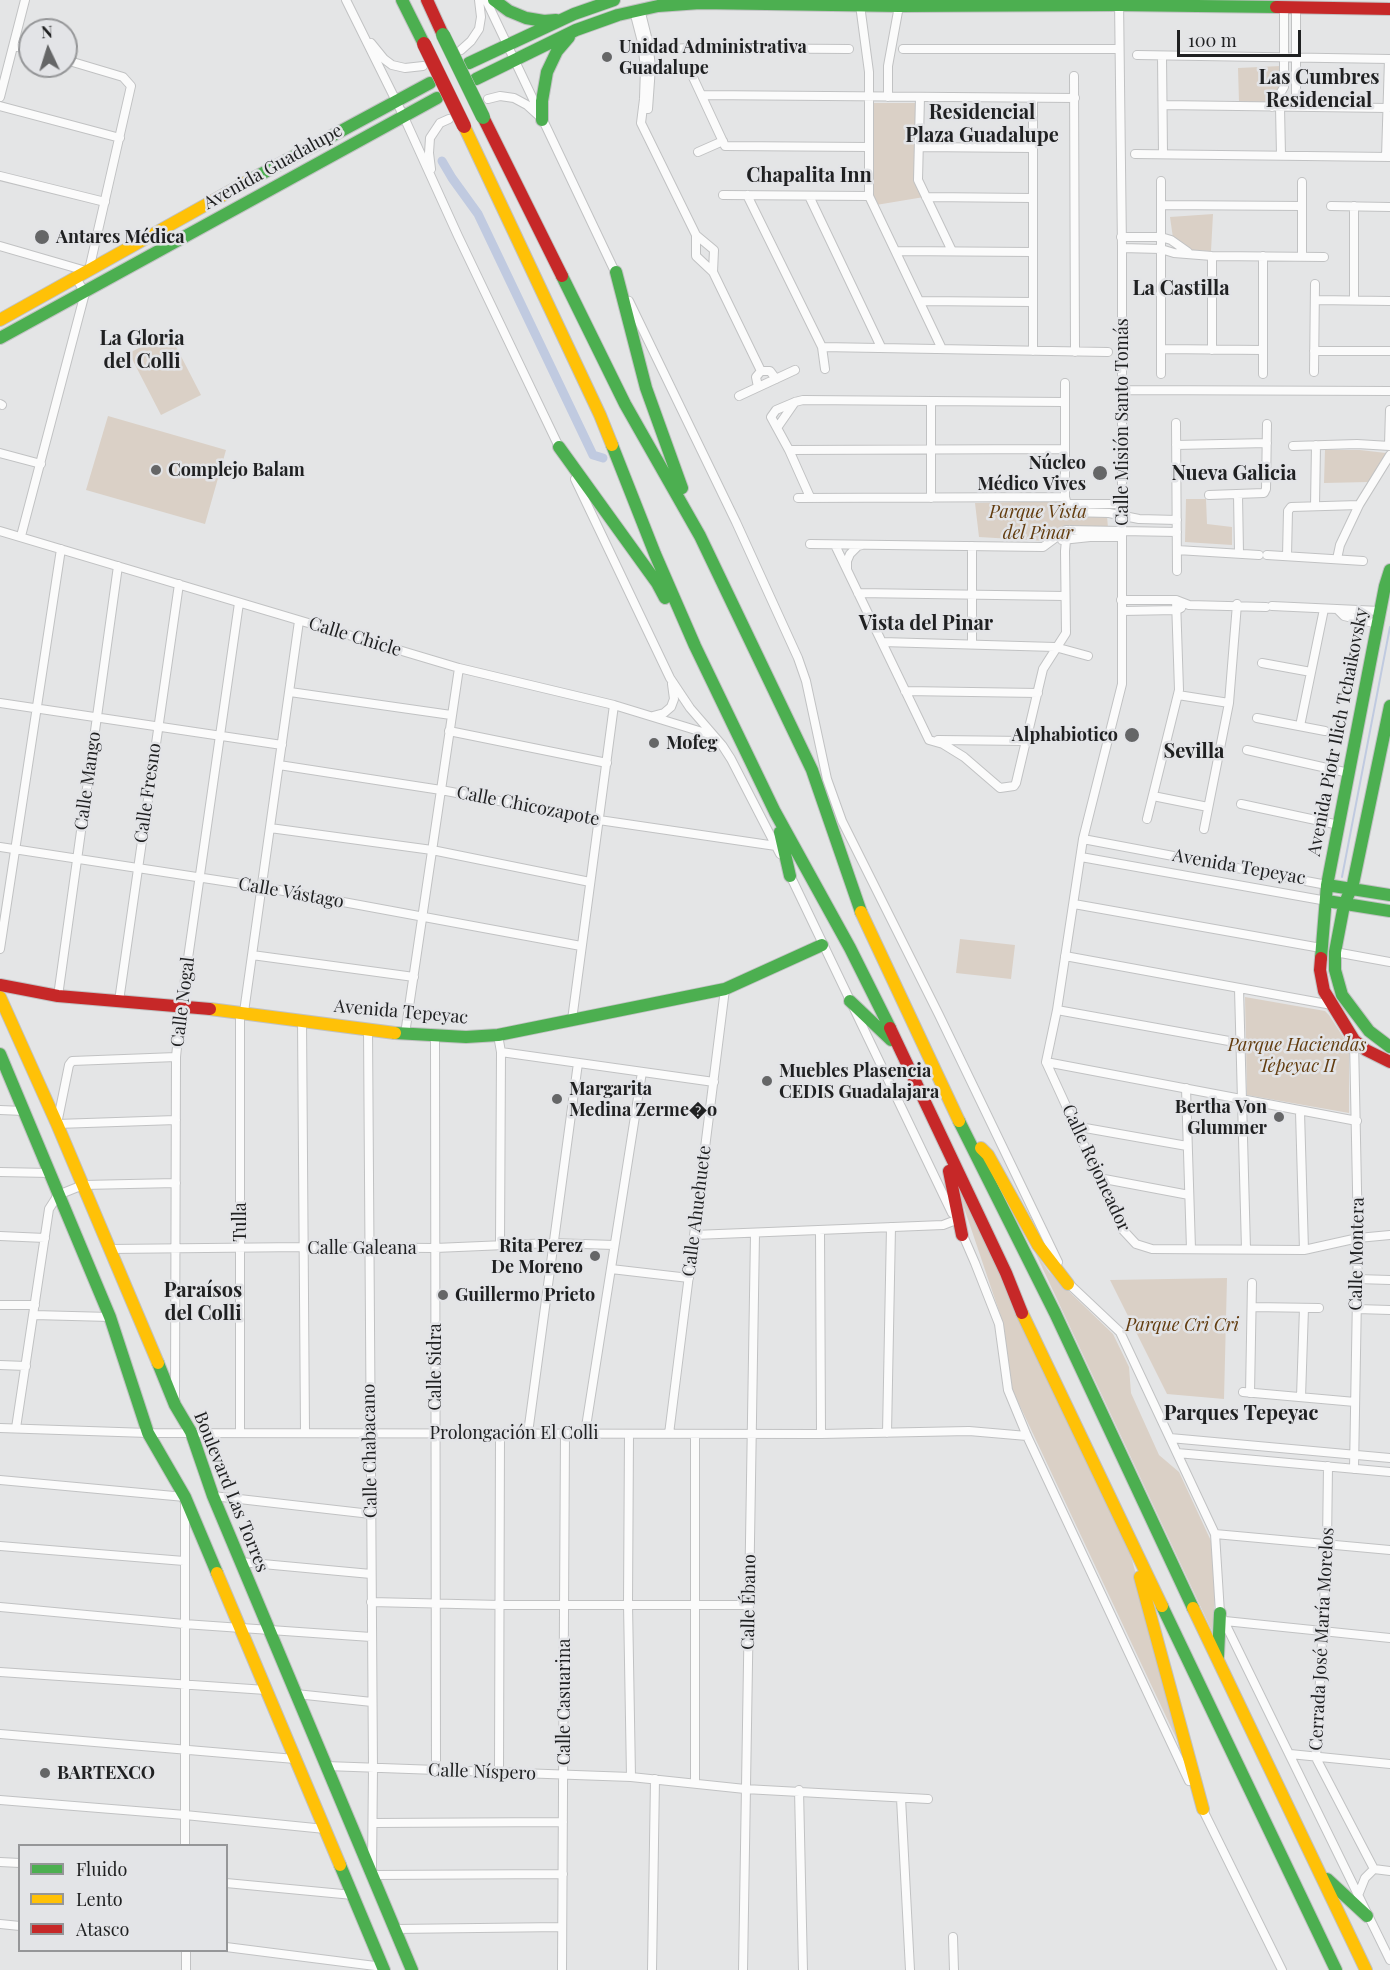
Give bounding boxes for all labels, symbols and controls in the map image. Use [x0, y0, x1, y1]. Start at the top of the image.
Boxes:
north arrow [18, 18, 78, 78]
scale bar [1180, 18, 1304, 56]
text: N [40, 21, 53, 42]
text: 100 m [1188, 28, 1237, 52]
place label: Unidad Administrativa Guadalupe [619, 36, 807, 78]
marker: Unidad Administrativa Guadalupe [600, 50, 614, 64]
district label: Las Cumbres Residencial [1259, 66, 1379, 113]
district label: Residencial Plaza Guadalupe [905, 101, 1059, 148]
street label: Avenida Guadalupe [200, 120, 346, 214]
district label: Chapalita Inn [746, 164, 872, 188]
place label: Antares Médica [56, 226, 185, 248]
marker: Antares Médica [33, 228, 51, 246]
district label: La Castilla [1132, 277, 1230, 301]
street label: Calle Misión Santo Tomás [1111, 318, 1133, 526]
district label: La Gloria del Colli [99, 327, 185, 374]
place label: Núcleo Médico Vives [977, 452, 1086, 494]
place label: Complejo Balam [168, 459, 305, 481]
district label: Nueva Galicia [1171, 462, 1297, 486]
marker: Complejo Balam [149, 463, 163, 477]
marker: Núcleo Médico Vives [1091, 464, 1109, 482]
park label: Parque Vista del Pinar [989, 501, 1087, 544]
street label: Avenida Piotr Ilich Tchaikovsky [1303, 606, 1373, 858]
district label: Vista del Pinar [859, 612, 993, 636]
street label: Calle Chicle [306, 613, 404, 661]
place label: Alphabiotico [1012, 724, 1118, 746]
marker: Alphabiotico [1123, 726, 1141, 744]
street label: Calle Mango [70, 730, 106, 832]
place label: Mofeg [666, 732, 718, 754]
marker: Mofeg [647, 736, 661, 750]
district label: Sevilla [1164, 740, 1224, 764]
street label: Calle Fresno [130, 742, 166, 844]
street label: Calle Chicozapote [455, 782, 601, 830]
street label: Avenida Tepeyac [1171, 845, 1307, 889]
street label: Calle Vástago [237, 873, 345, 913]
street label: Calle Nogal [167, 956, 199, 1048]
street label: Avenida Tepeyac [333, 995, 469, 1029]
park label: Parque Haciendas Tepeyac II [1228, 1034, 1366, 1076]
place label: Muebles Plasencia CEDIS Guadalajara [779, 1060, 939, 1102]
marker: Muebles Plasencia CEDIS Guadalajara [760, 1074, 774, 1088]
place label: Margarita Medina Zerme�o [569, 1078, 717, 1120]
marker: Margarita Medina Zerme�o [550, 1092, 564, 1106]
place label: Bertha Von Glummer [1175, 1096, 1267, 1138]
street label: Calle Rejoneador [1057, 1101, 1135, 1235]
marker: Bertha Von Glummer [1272, 1110, 1286, 1124]
street label: Calle Ahuehuete [678, 1144, 716, 1278]
street label: Calle Montera [1345, 1197, 1369, 1311]
street label: Tulla [229, 1202, 251, 1242]
place label: Rita Perez De Moreno [491, 1235, 583, 1278]
street label: Calle Galeana [307, 1237, 417, 1259]
marker: Rita Perez De Moreno [588, 1249, 602, 1263]
district label: Paraísos del Colli [164, 1279, 242, 1326]
place label: Guillermo Prieto [455, 1284, 595, 1306]
marker: Guillermo Prieto [436, 1288, 450, 1302]
park label: Parque Cri Cri [1125, 1314, 1239, 1336]
street label: Calle Sidra [424, 1323, 446, 1411]
street label: Calle Chabacano [358, 1384, 382, 1518]
district label: Parques Tepeyac [1164, 1402, 1318, 1426]
street label: Boulevard Las Torres [189, 1409, 273, 1575]
street label: Prolongación El Colli [430, 1422, 598, 1444]
street label: Cerrada José María Morelos [1305, 1527, 1339, 1751]
street label: Calle Ébano [737, 1554, 761, 1650]
street label: Calle Casuarina [553, 1639, 575, 1765]
street label: Calle Níspero [428, 1759, 536, 1785]
place label: BARTEXCO [57, 1762, 155, 1784]
marker: BARTEXCO [38, 1766, 52, 1780]
legend [18, 1844, 228, 1952]
text: Fluido [76, 1857, 127, 1881]
text: Lento [76, 1887, 123, 1911]
text: Atasco [76, 1917, 129, 1941]

